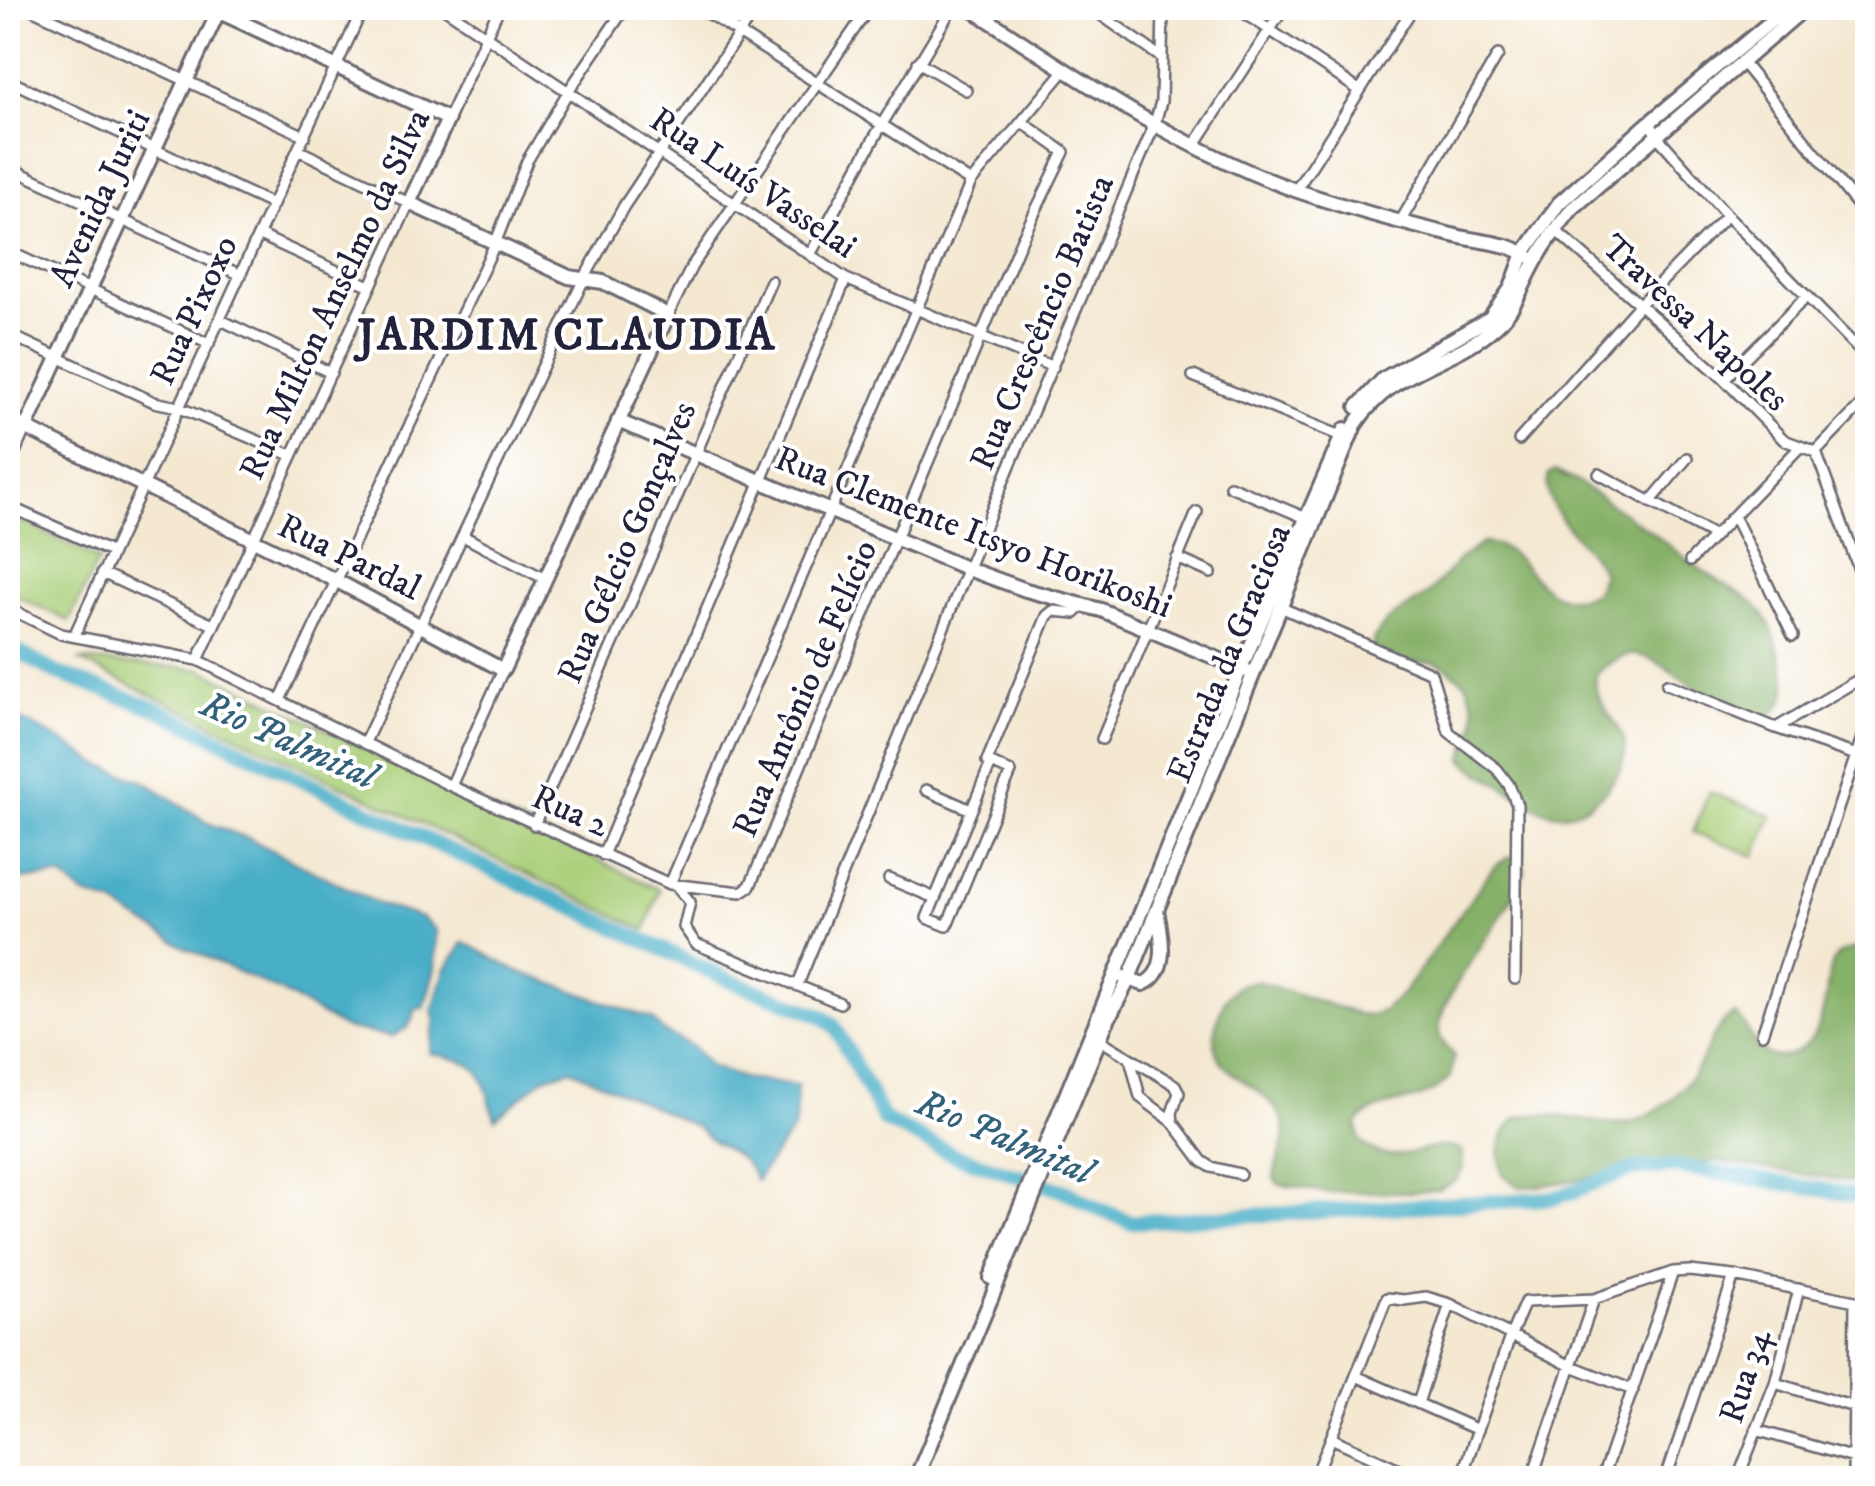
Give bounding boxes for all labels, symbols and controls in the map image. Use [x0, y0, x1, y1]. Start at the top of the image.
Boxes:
street label: Rua Luís Vasselai [641, 98, 865, 269]
street label: Avenida Juriti [41, 103, 161, 295]
street label: Rua Milton Anselmo da Silva [231, 103, 441, 487]
street label: Rua Crescêncio Batista [961, 169, 1125, 477]
street label: Travessa Napoles [1592, 226, 1797, 421]
street label: Rua Pixoxo [141, 229, 249, 393]
district label: JARDIM CLAUDIA [352, 308, 777, 364]
street label: Rua Gélcio Gonçalves [549, 395, 707, 690]
street label: Rua Clemente Itsyo Horikoshi [769, 437, 1178, 629]
street label: Rua Pardal [271, 504, 428, 611]
street label: Estrada da Graciosa [1158, 518, 1302, 790]
street label: Rua Antônio de Felício [723, 534, 888, 844]
water label: Rio Palmital [192, 680, 387, 802]
street label: Rua 2 [525, 776, 616, 848]
water label: Rio Palmital [908, 1079, 1104, 1198]
street label: Rua 34 [1710, 1323, 1782, 1429]

